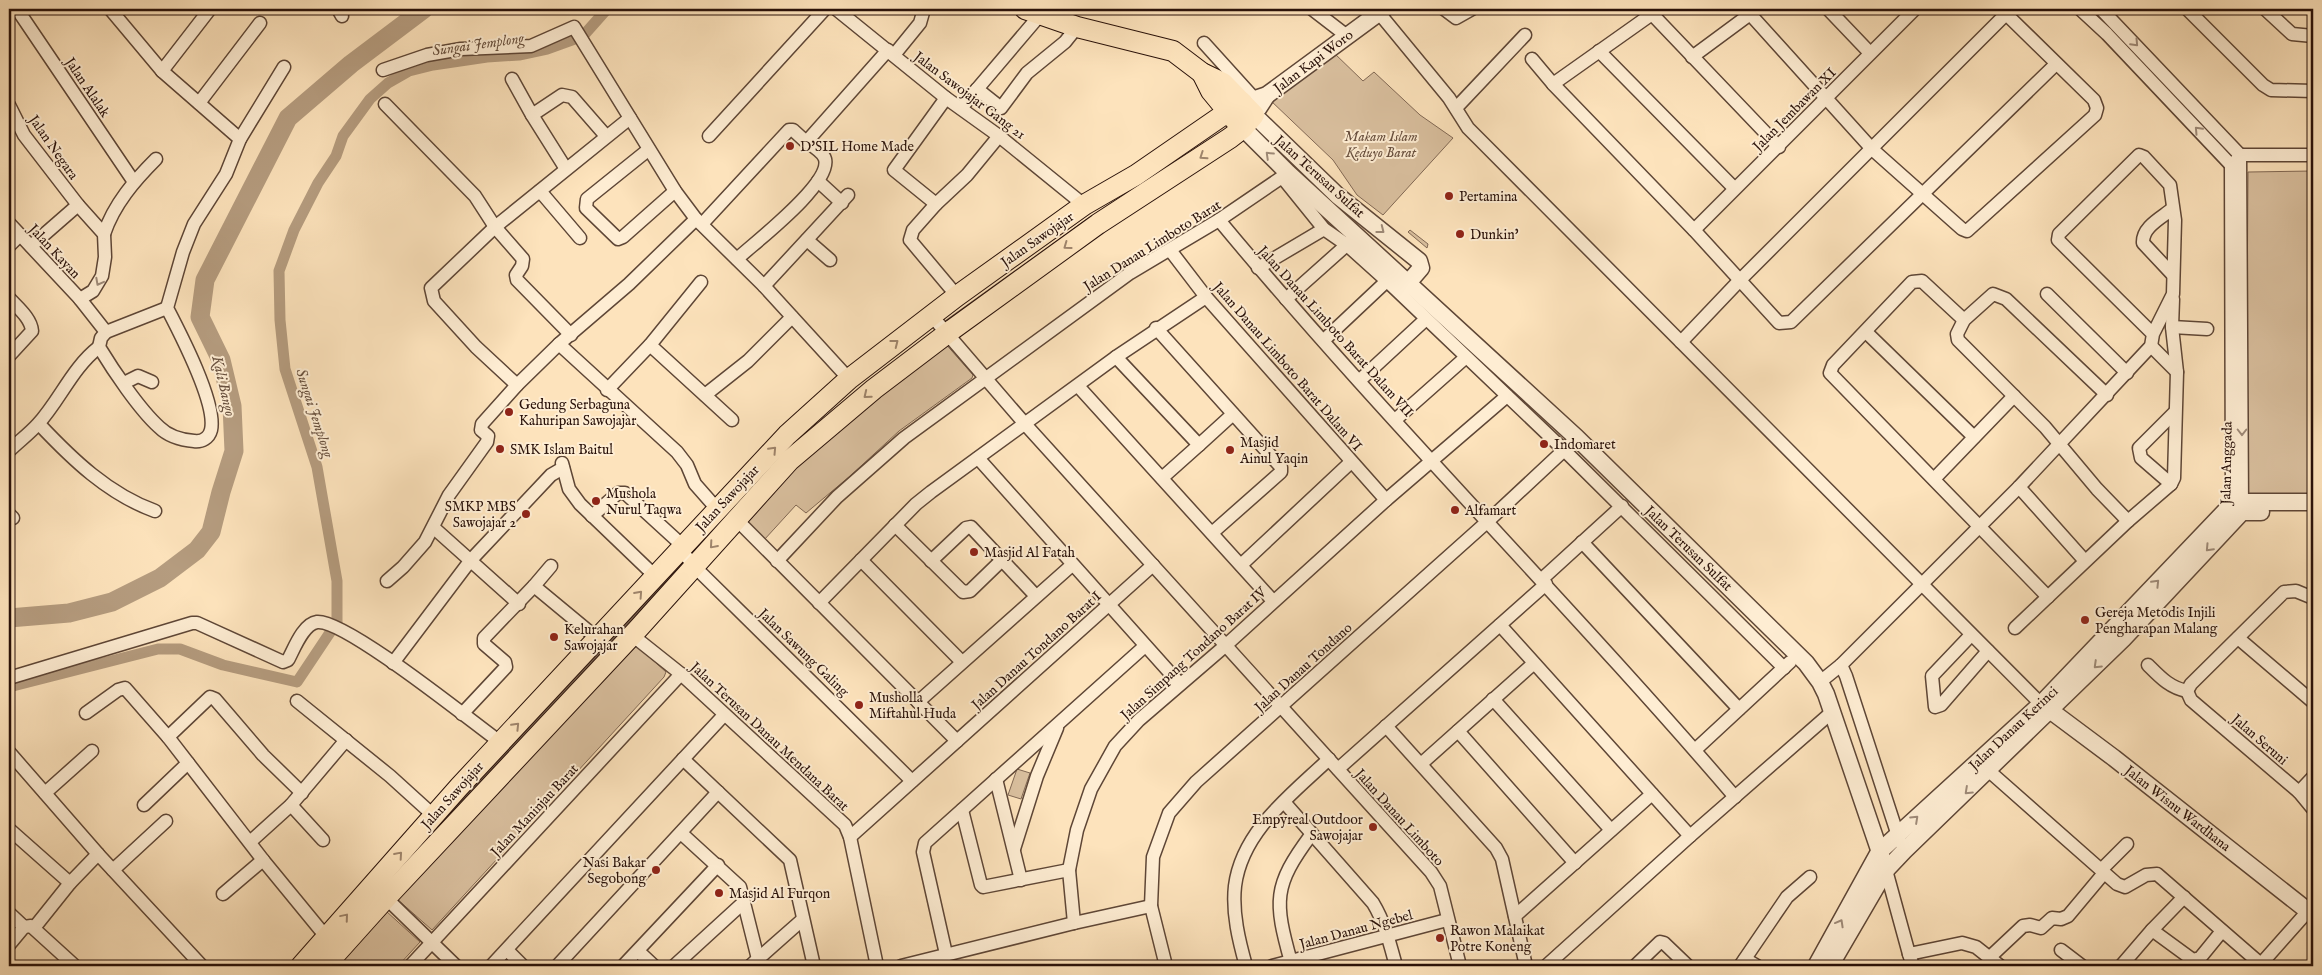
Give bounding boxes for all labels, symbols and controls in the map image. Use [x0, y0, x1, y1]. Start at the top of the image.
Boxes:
street label: Jalan Kapi Woro [1269, 26, 1357, 99]
water label: Sungai Jemplong [431, 28, 527, 61]
one-way arrow [2129, 38, 2138, 47]
street label: Jalan Sawojajar Gang 21 [908, 47, 1029, 144]
street label: Jalan Alalak [59, 52, 114, 121]
street label: Jalan Jembawan XI [1748, 64, 1840, 157]
street label: Jalan Negara [23, 110, 83, 184]
one-way arrow [2195, 127, 2204, 136]
park label: Makam Islam Keduyo Barat [1344, 128, 1418, 162]
street label: Jalan Terusan Sulfat [1269, 130, 1368, 222]
place label: D'SIL Home Made [800, 138, 915, 156]
marker: D'SIL Home Made [784, 140, 796, 152]
one-way arrow [1199, 150, 1208, 159]
one-way arrow [1266, 152, 1275, 161]
place label: Pertamina [1459, 188, 1518, 206]
marker: Pertamina [1443, 190, 1455, 202]
street label: Jalan Danau Limboto Barat [1079, 196, 1225, 297]
street label: Jalan Sawojajar [996, 208, 1078, 273]
street label: Jalan Kayan [23, 219, 84, 283]
one-way arrow [1375, 224, 1384, 233]
place label: Dunkin' [1470, 226, 1519, 244]
marker: Dunkin' [1454, 228, 1466, 240]
one-way arrow [1063, 240, 1073, 249]
street label: Jalan Danau Limboto Barat Dalam VII [1255, 242, 1417, 420]
one-way arrow [95, 276, 105, 285]
street label: Jalan Danau Limboto Barat Dalam VI [1210, 278, 1366, 454]
one-way arrow [889, 340, 898, 348]
water label: Kali Bango [206, 353, 240, 419]
water label: Sungai Jemplong [290, 366, 338, 462]
one-way arrow [863, 390, 872, 399]
place label: Gedung Serbaguna Kahuripan Sawojajar [519, 396, 636, 430]
marker: Gedung Serbaguna Kahuripan Sawojajar [503, 406, 515, 418]
street label: Jalan Anggada [2217, 420, 2237, 507]
one-way arrow [2237, 428, 2247, 436]
place label: Masjid Ainul Yaqin [1239, 434, 1309, 468]
place label: Indomaret [1554, 436, 1616, 454]
marker: Indomaret [1538, 438, 1550, 450]
place label: SMK Islam Baitul [510, 441, 613, 459]
marker: SMK Islam Baitul [494, 443, 506, 455]
marker: Masjid Ainul Yaqin [1224, 444, 1236, 456]
one-way arrow [767, 446, 776, 455]
street label: Jalan Sawojajar [691, 461, 763, 537]
place label: Mushola Nurul Taqwa [606, 485, 683, 519]
marker: Mushola Nurul Taqwa [590, 495, 602, 507]
place label: SMKP MBS Sawojajar 2 [445, 498, 516, 532]
street label: Jalan Terusan Sulfat [1639, 501, 1736, 595]
place label: Alfamart [1464, 502, 1516, 520]
marker: Alfamart [1449, 504, 1461, 516]
marker: SMKP MBS Sawojajar 2 [520, 508, 532, 520]
one-way arrow [710, 539, 719, 548]
one-way arrow [2206, 542, 2215, 551]
place label: Masjid Al Fatah [984, 544, 1076, 562]
marker: Masjid Al Fatah [968, 546, 980, 558]
one-way arrow [2150, 580, 2159, 589]
street label: Jalan Simpang Tondano Barat IV [1115, 583, 1271, 725]
street label: Jalan Danau Tondano Barat I [966, 588, 1105, 715]
one-way arrow [633, 591, 642, 600]
street label: Jalan Sawung Galing [753, 603, 853, 701]
place label: Gereja Metodis Injili Pengharapan Malang [2095, 604, 2218, 638]
marker: Gereja Metodis Injili Pengharapan Malang [2079, 614, 2091, 626]
street label: Jalan Danau Tondano [1250, 619, 1357, 718]
place label: Kelurahan Sawojajar [564, 621, 624, 655]
marker: Kelurahan Sawojajar [548, 631, 560, 643]
street label: Jalan Terusan Danau Mendana Barat [685, 657, 853, 815]
one-way arrow [2094, 660, 2103, 669]
street label: Jalan Danau Kerinci [1964, 683, 2062, 776]
place label: Musholla Miftahul Huda [869, 689, 957, 723]
marker: Musholla Miftahul Huda [853, 699, 865, 711]
street label: Jalan Seruni [2226, 709, 2291, 769]
one-way arrow [510, 723, 519, 732]
street label: Jalan Sawojajar [416, 758, 488, 835]
street label: Jalan Maninjau Barat [486, 760, 583, 862]
street label: Jalan Wisnu Wardhana [2119, 761, 2235, 856]
street label: Jalan Danau Limboto [1350, 764, 1448, 870]
one-way arrow [1964, 785, 1973, 794]
place label: Empyreal Outdoor Sawojajar [1252, 811, 1363, 845]
one-way arrow [1910, 816, 1919, 825]
marker: Empyreal Outdoor Sawojajar [1367, 821, 1379, 833]
one-way arrow [393, 851, 402, 860]
place label: Nasi Bakar Segobong [583, 854, 646, 888]
marker: Nasi Bakar Segobong [650, 864, 662, 876]
place label: Masjid Al Furqon [729, 885, 831, 903]
marker: Masjid Al Furqon [713, 887, 725, 899]
street label: Jalan Danau Ngebel [1296, 906, 1415, 954]
one-way arrow [339, 913, 348, 922]
one-way arrow [1833, 920, 1843, 929]
place label: Rawon Malaikat Potre Koneng [1450, 922, 1545, 956]
marker: Rawon Malaikat Potre Koneng [1434, 932, 1446, 944]

